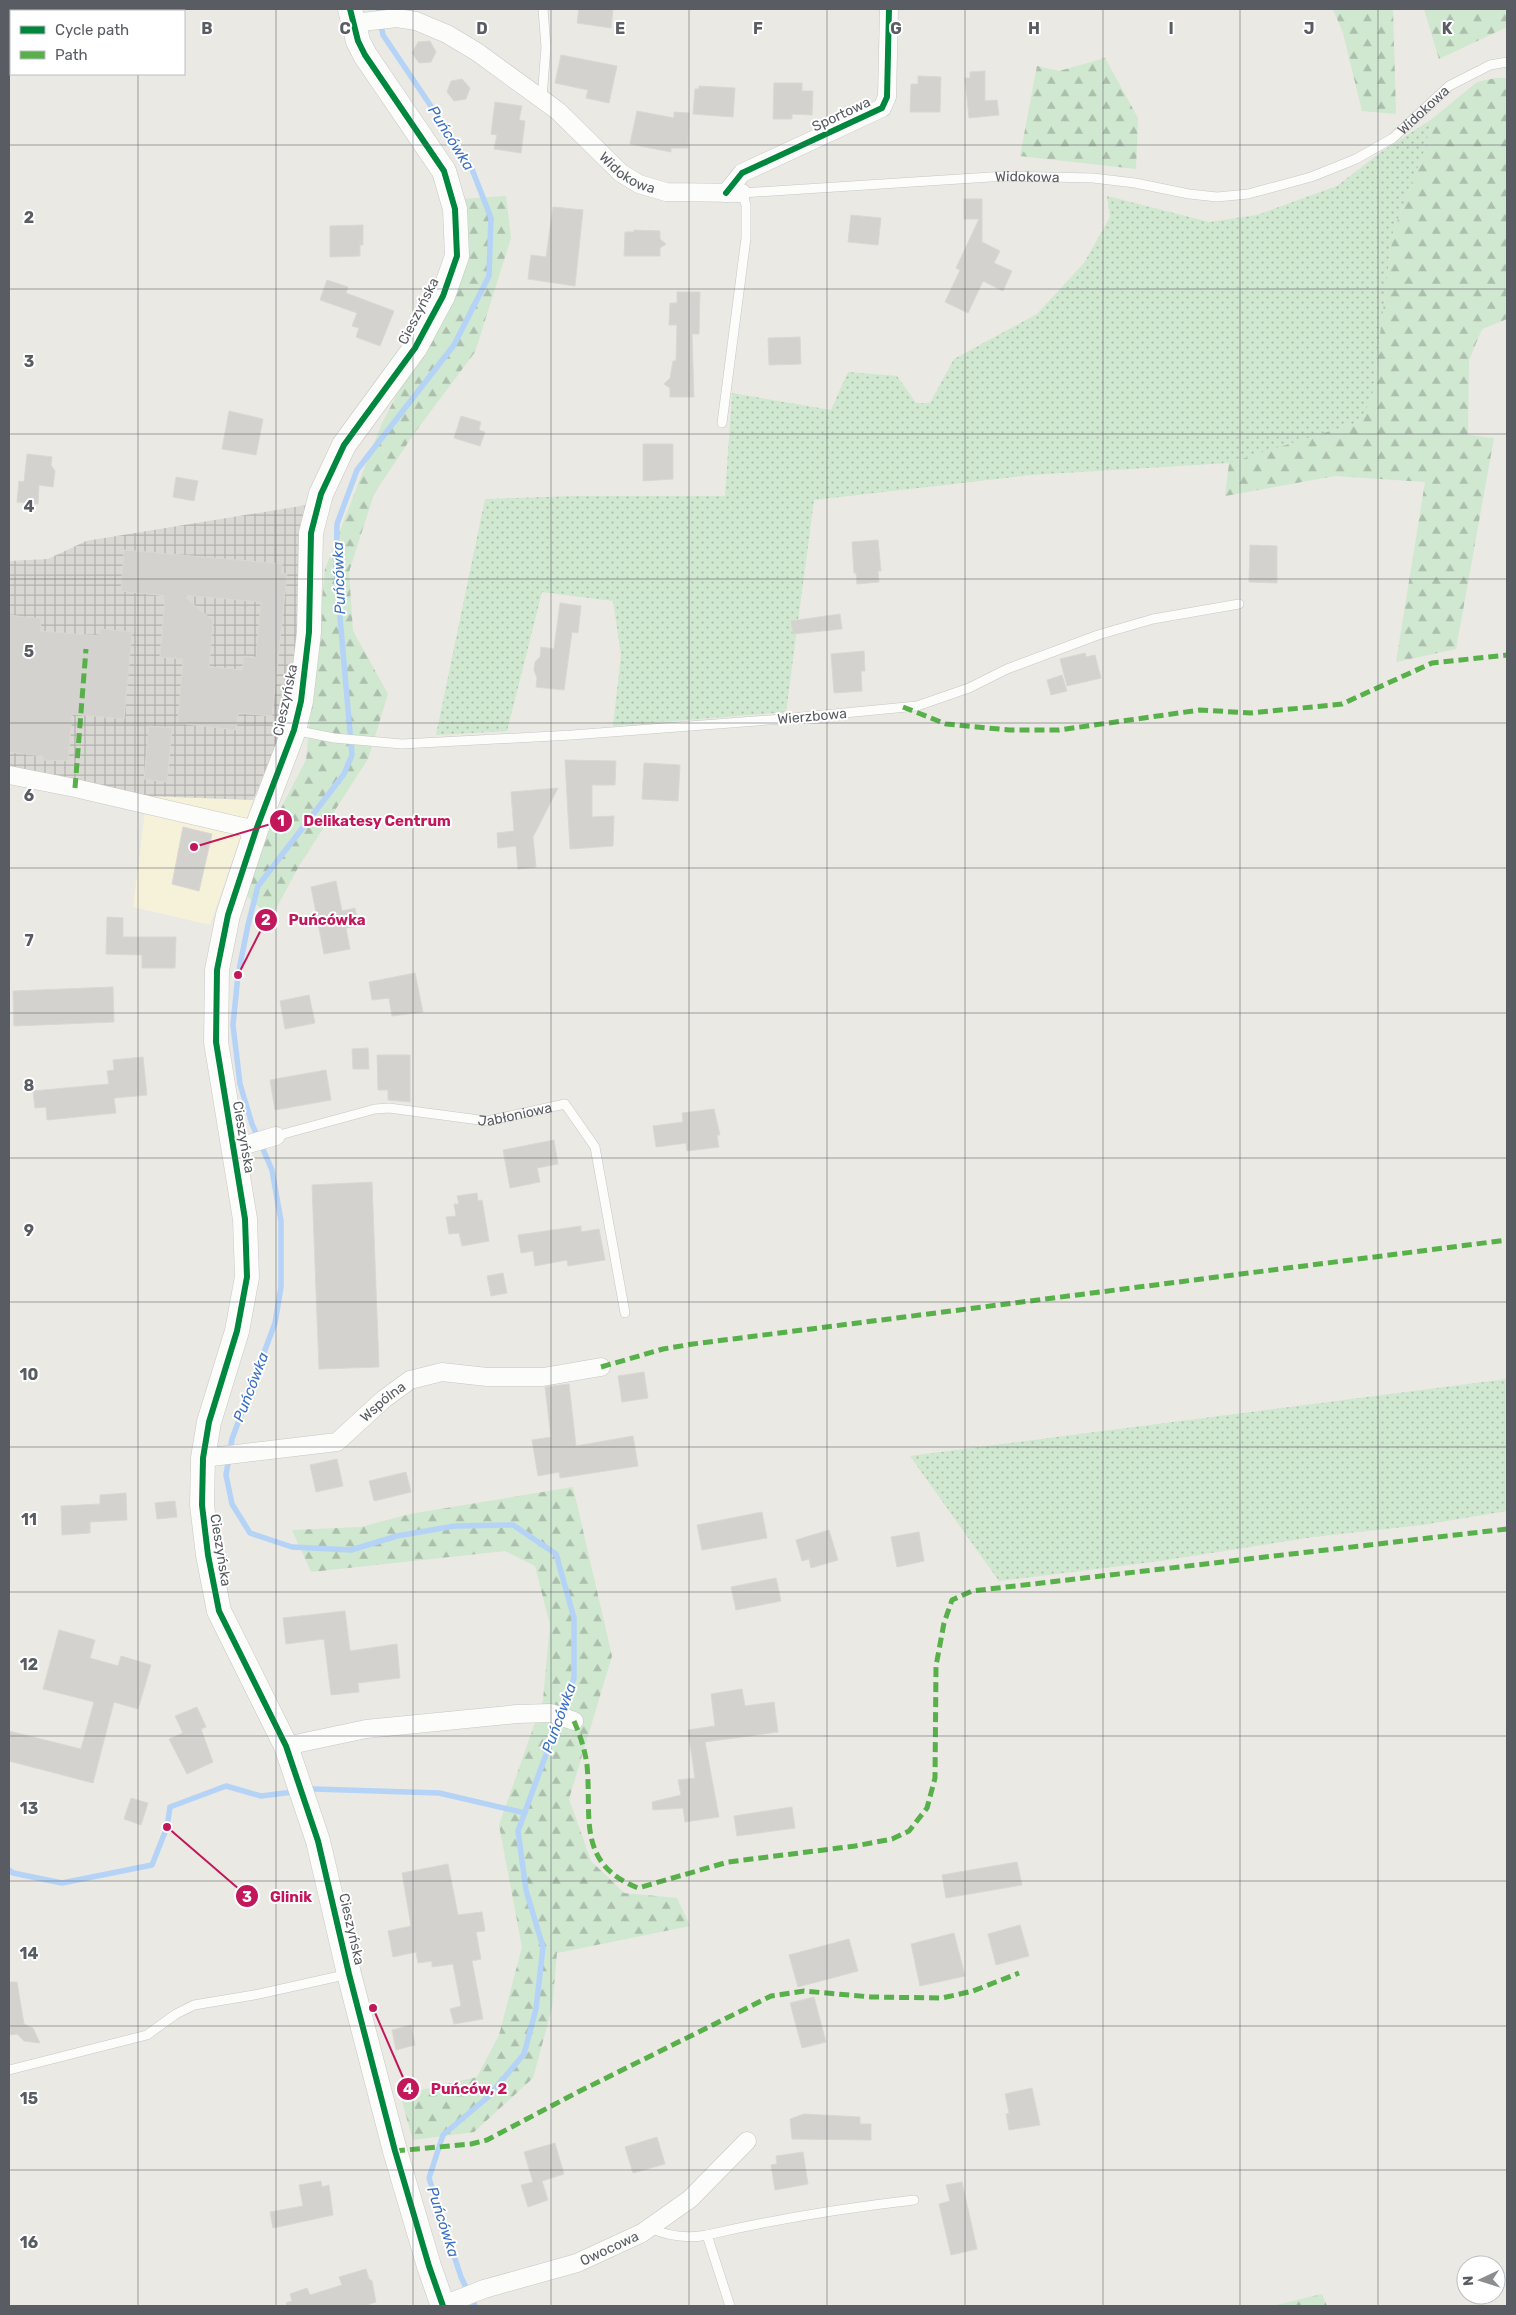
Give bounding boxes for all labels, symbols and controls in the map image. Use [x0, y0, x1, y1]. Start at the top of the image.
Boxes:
legend [10, 10, 185, 75]
text: B [201, 19, 213, 38]
text: C [339, 19, 351, 38]
text: D [476, 19, 488, 38]
text: E [615, 19, 625, 38]
text: F [753, 19, 763, 38]
text: G [890, 19, 902, 38]
text: H [1028, 19, 1040, 38]
text: I [1168, 19, 1174, 38]
text: J [1304, 19, 1314, 38]
text: K [1442, 19, 1453, 38]
text: Cycle path [55, 21, 129, 39]
text: Path [55, 46, 88, 64]
street label: Widokowa [1394, 82, 1453, 138]
street label: Sportowa [809, 94, 873, 135]
water label: Puńcówka [424, 102, 478, 174]
street label: Widokowa [595, 148, 657, 197]
street label: Widokowa [995, 168, 1060, 186]
text: 2 [24, 208, 34, 227]
street label: Cieszyńska [394, 275, 443, 348]
text: 3 [24, 352, 34, 371]
text: 4 [24, 497, 35, 516]
water label: Puńcówka [329, 541, 349, 615]
text: 5 [24, 642, 34, 661]
street label: Cieszyńska [270, 663, 301, 738]
street label: Wierzbowa [777, 705, 848, 728]
text: 6 [24, 786, 34, 805]
callout: Delikatesy Centrum [268, 806, 461, 836]
text: 1 [277, 812, 285, 830]
text: Delikatesy Centrum [303, 812, 451, 830]
callout: Puńcówka [253, 905, 376, 935]
text: 2 [261, 911, 271, 929]
text: Puńcówka [288, 911, 366, 929]
text: 7 [24, 931, 34, 950]
text: 8 [24, 1076, 35, 1095]
street label: Jabłoniowa [477, 1099, 554, 1130]
street label: Cieszyńska [229, 1100, 258, 1174]
text: 9 [24, 1221, 34, 1240]
water label: Puńcówka [230, 1350, 273, 1424]
text: 10 [20, 1365, 39, 1384]
street label: Wspólna [357, 1378, 409, 1426]
text: 11 [21, 1510, 37, 1529]
street label: Cieszyńska [206, 1513, 235, 1587]
text: 12 [20, 1655, 38, 1674]
water label: Puńcówka [538, 1680, 580, 1755]
text: 13 [20, 1799, 38, 1818]
callout: Glinik [235, 1881, 322, 1911]
text: 3 [242, 1888, 252, 1906]
text: Glinik [270, 1888, 312, 1906]
street label: Cieszyńska [335, 1892, 368, 1967]
text: 14 [20, 1944, 39, 1963]
callout: Puńców, 2 [396, 2074, 517, 2104]
text: 4 [403, 2080, 413, 2098]
text: Puńców, 2 [431, 2080, 507, 2098]
text: 15 [20, 2089, 38, 2108]
water label: Puńcówka [423, 2185, 463, 2260]
street label: Owocowa [577, 2228, 641, 2270]
text: 16 [20, 2233, 38, 2252]
north arrow [1456, 2255, 1506, 2305]
text: N [1460, 2275, 1477, 2286]

